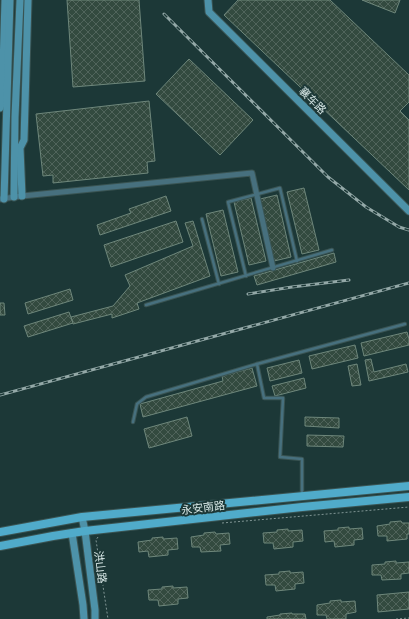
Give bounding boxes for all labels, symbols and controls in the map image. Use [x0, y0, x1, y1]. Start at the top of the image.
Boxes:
street label: 襄车路 [296, 83, 330, 117]
street label: 永安南路 [180, 497, 226, 517]
street label: 洪山路 [92, 550, 110, 584]

